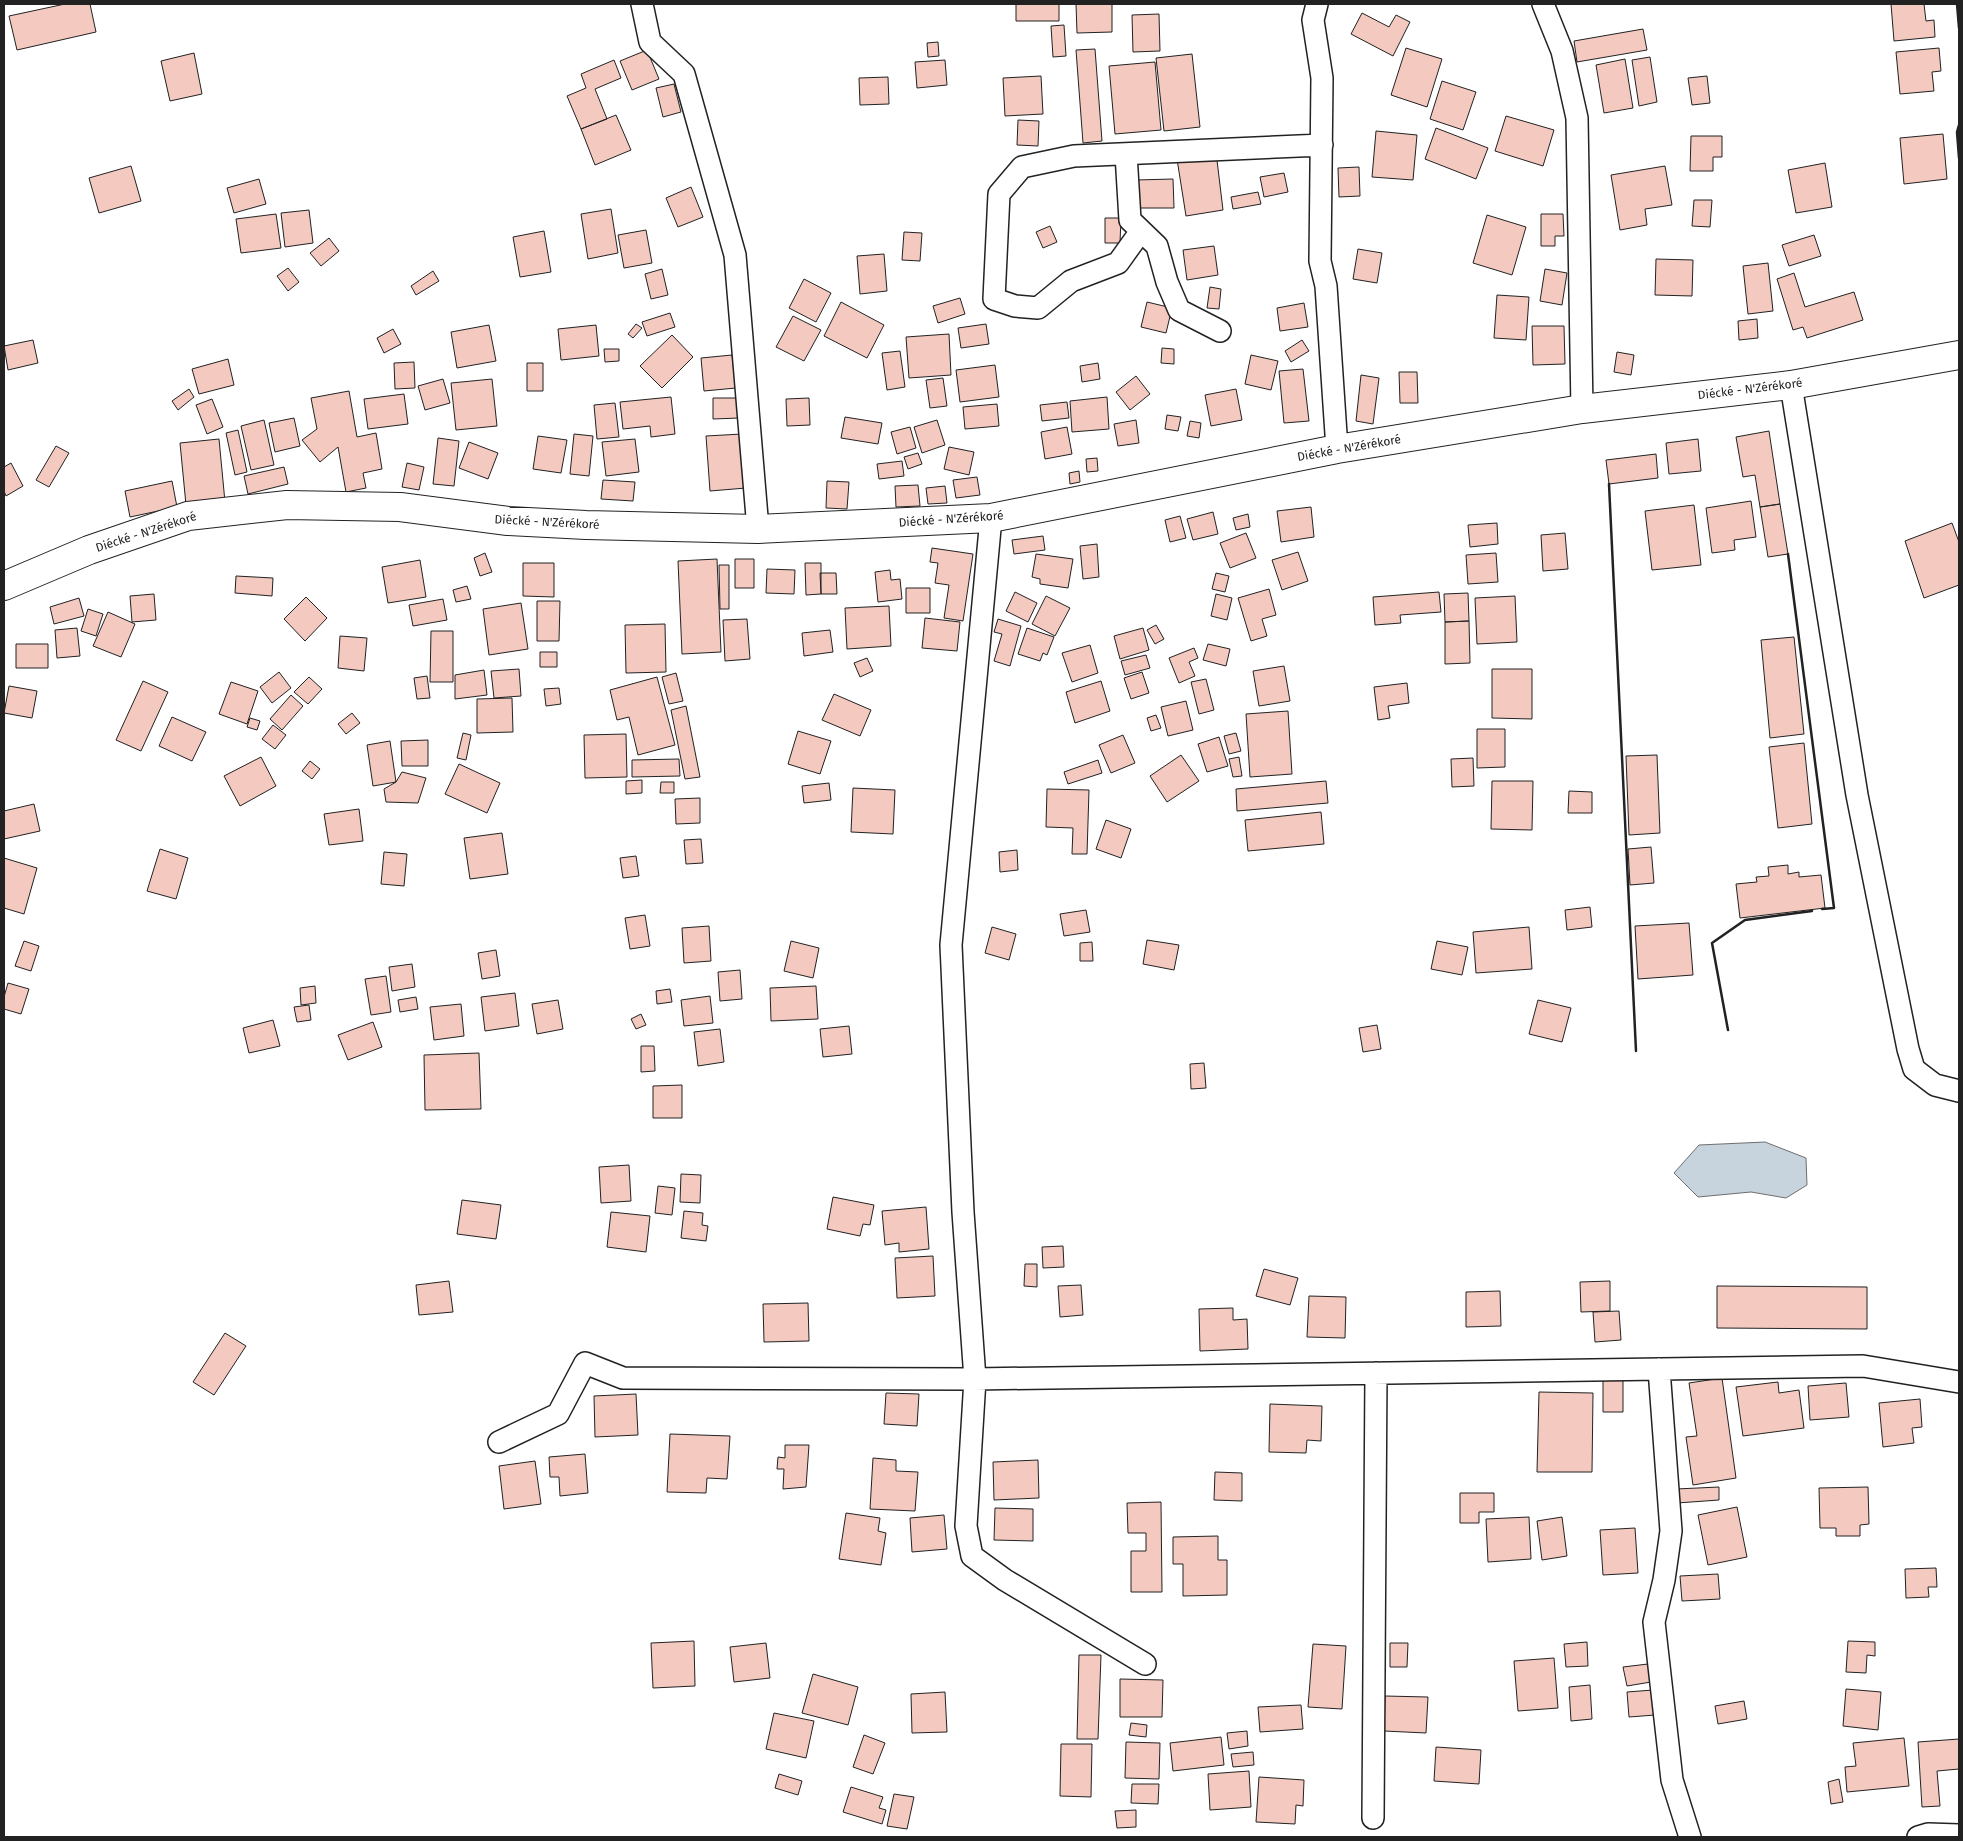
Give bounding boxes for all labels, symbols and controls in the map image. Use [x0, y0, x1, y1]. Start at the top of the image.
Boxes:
street label: Diécké - N'Zérékoré [1697, 376, 1803, 402]
street label: Diécké - N'Zérékoré [1296, 432, 1402, 464]
street label: Diécké - N'Zérékoré [898, 508, 1004, 530]
street label: Diécké - N'Zérékoré [94, 509, 198, 555]
street label: Diécké - N'Zérékoré [494, 512, 600, 532]

